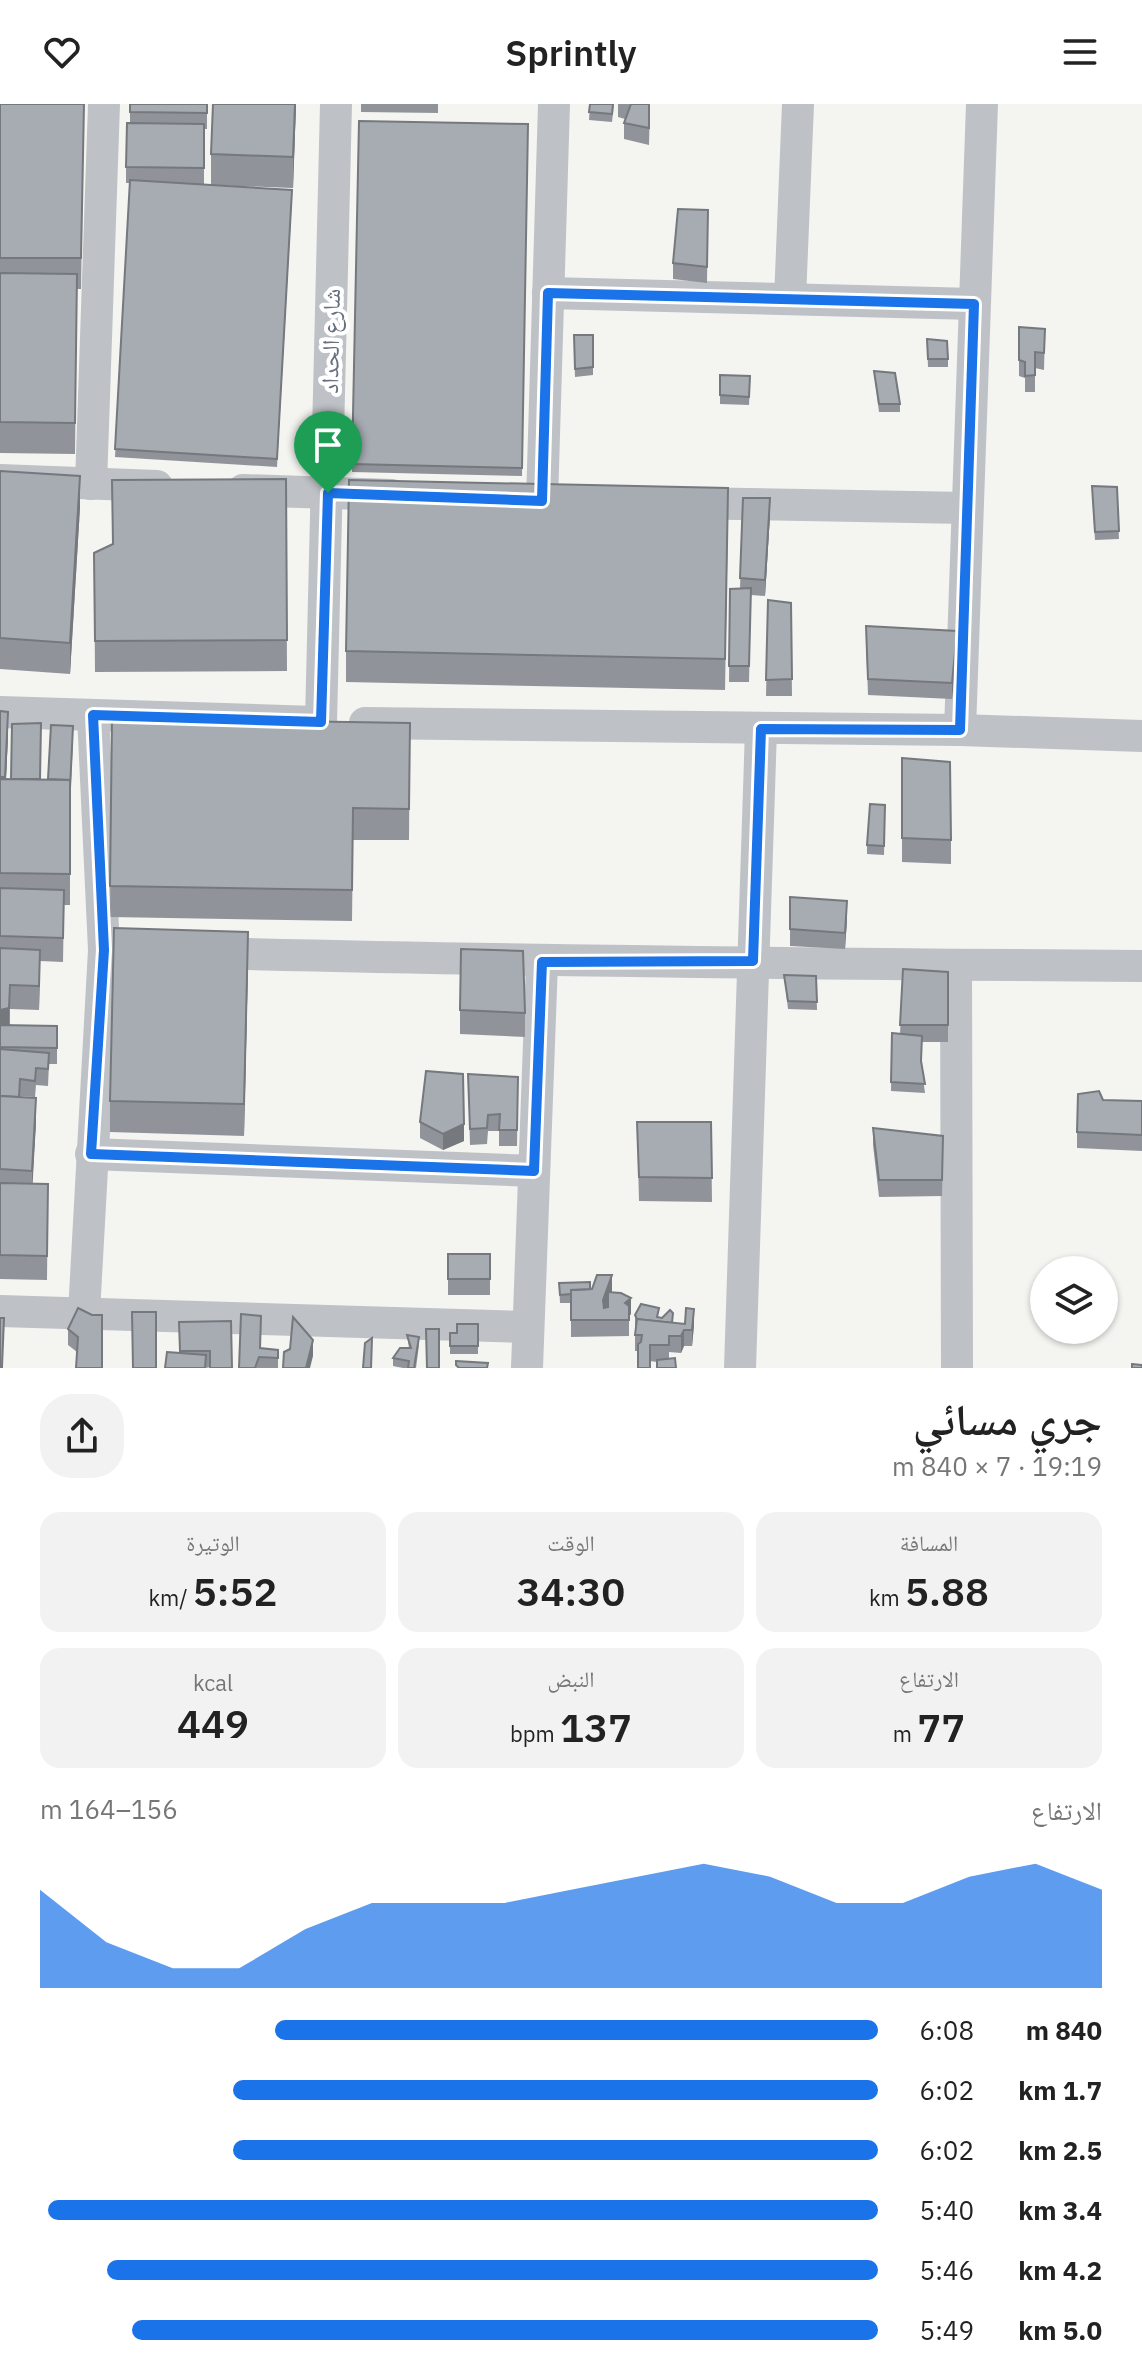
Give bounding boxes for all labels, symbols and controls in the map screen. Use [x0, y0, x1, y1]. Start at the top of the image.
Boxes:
text: Sprintly [505, 29, 637, 76]
icon: heart [40, 30, 84, 74]
icon: menu [1058, 30, 1102, 74]
street label: شارع الحداد [313, 288, 347, 394]
pin [294, 411, 362, 493]
icon: arrive [306, 423, 350, 467]
map controls [1030, 1256, 1118, 1344]
button: layers [1030, 1256, 1118, 1344]
text: جري مسائي [913, 1390, 1102, 1447]
button: share [40, 1394, 124, 1478]
text: 19:19 · 7 × 840 m [892, 1449, 1102, 1483]
text: الوتيرة [186, 1528, 240, 1557]
text: الوقت [547, 1528, 595, 1557]
text: المسافة [900, 1528, 958, 1557]
text: 5:52 [193, 1565, 278, 1617]
text: 34:30 [517, 1565, 625, 1617]
text: 5.88 [905, 1565, 989, 1617]
text: /km [148, 1583, 193, 1612]
text: km [869, 1583, 905, 1612]
text: النبض [548, 1664, 594, 1693]
text: الارتفاع [899, 1664, 959, 1693]
text: kcal [193, 1668, 233, 1697]
text: 449 [177, 1697, 249, 1749]
text: 137 [560, 1701, 632, 1753]
text: 77 [917, 1701, 965, 1753]
text: bpm [510, 1719, 560, 1748]
text: m [893, 1719, 917, 1748]
text: 156–164 m [40, 1792, 178, 1826]
text: الارتفاع [1031, 1793, 1102, 1827]
text: 6:08 [920, 2013, 974, 2047]
text: 840 m [1026, 2013, 1102, 2047]
text: 6:02 [920, 2073, 974, 2107]
text: 1.7 km [1018, 2073, 1102, 2107]
text: 6:02 [920, 2133, 974, 2167]
text: 2.5 km [1018, 2133, 1102, 2167]
text: 5:40 [920, 2193, 974, 2227]
text: 3.4 km [1018, 2193, 1102, 2227]
text: 5:46 [920, 2253, 974, 2287]
text: 4.2 km [1018, 2253, 1102, 2287]
text: 5:49 [920, 2313, 974, 2347]
text: 5.0 km [1018, 2313, 1102, 2347]

